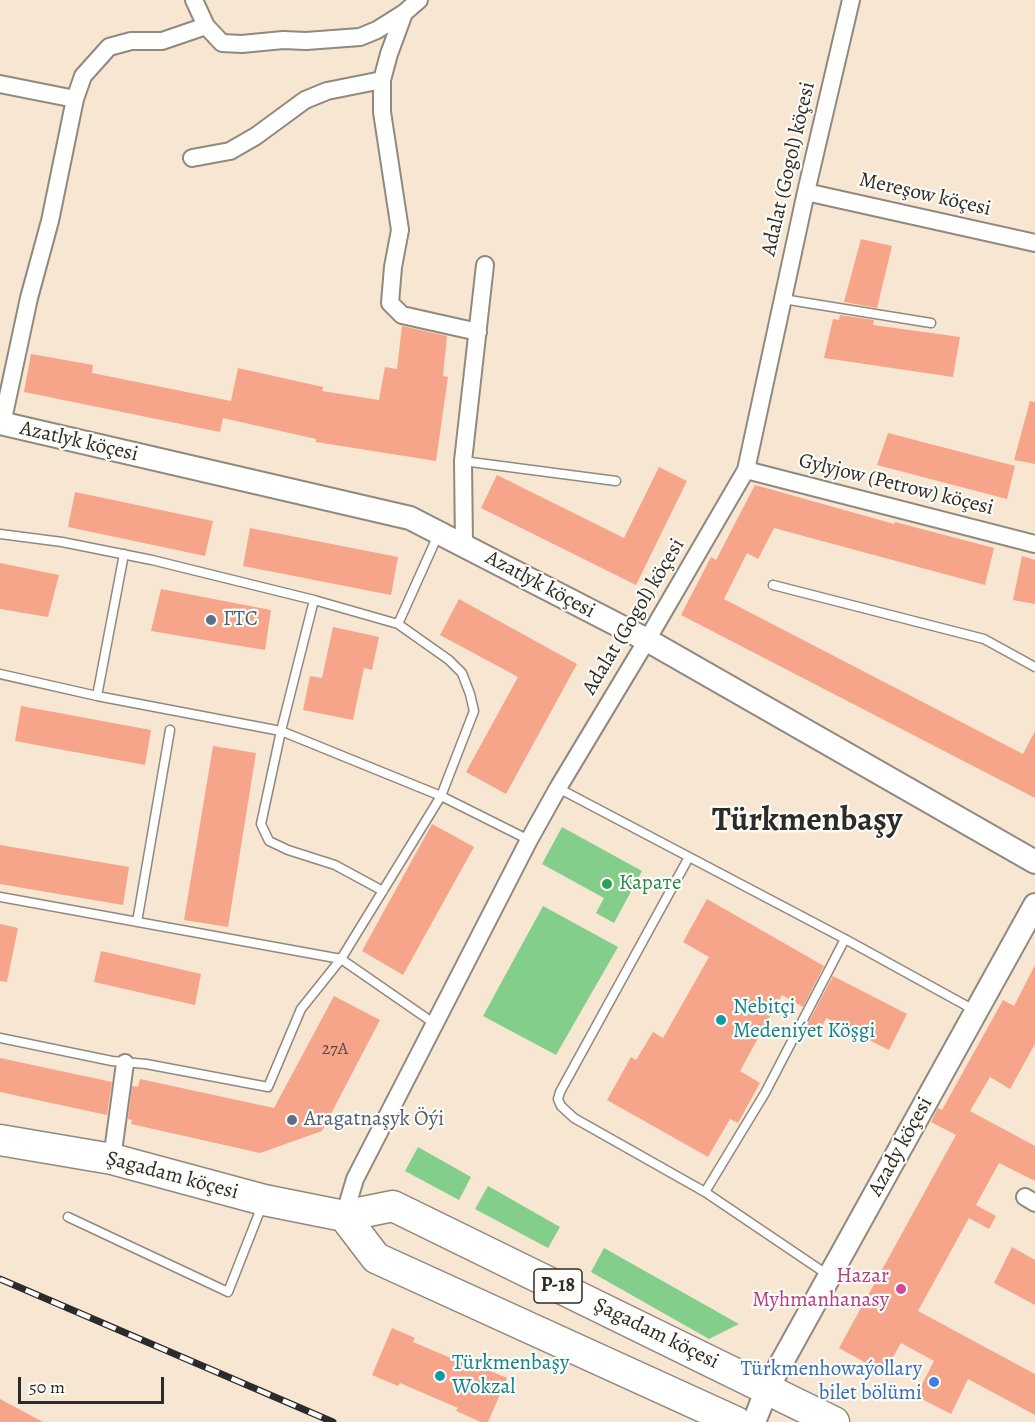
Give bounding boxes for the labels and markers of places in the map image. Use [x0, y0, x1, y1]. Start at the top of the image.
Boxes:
place label: ГТС [223, 607, 258, 633]
marker: ГТС [204, 613, 218, 627]
place label: Карате [619, 871, 681, 897]
marker: Карате [600, 877, 614, 891]
place label: Nebitçi Medeniýet Köşgi [733, 995, 875, 1045]
marker: Nebitçi Medeniýet Köşgi [714, 1013, 728, 1027]
place label: Aragatnaşyk Öýi [304, 1107, 444, 1133]
marker: Aragatnaşyk Öýi [285, 1113, 299, 1127]
place label: Hazar Myhmanhanasy [752, 1264, 889, 1314]
marker: Hazar Myhmanhanasy [894, 1282, 908, 1296]
place label: Türkmenbaşy Wokzal [452, 1351, 569, 1401]
place label: Türkmenhowaýollary bilet bölümi [740, 1357, 922, 1407]
marker: Türkmenbaşy Wokzal [433, 1369, 447, 1383]
marker: Türkmenhowaýollary bilet bölümi [927, 1375, 941, 1389]

